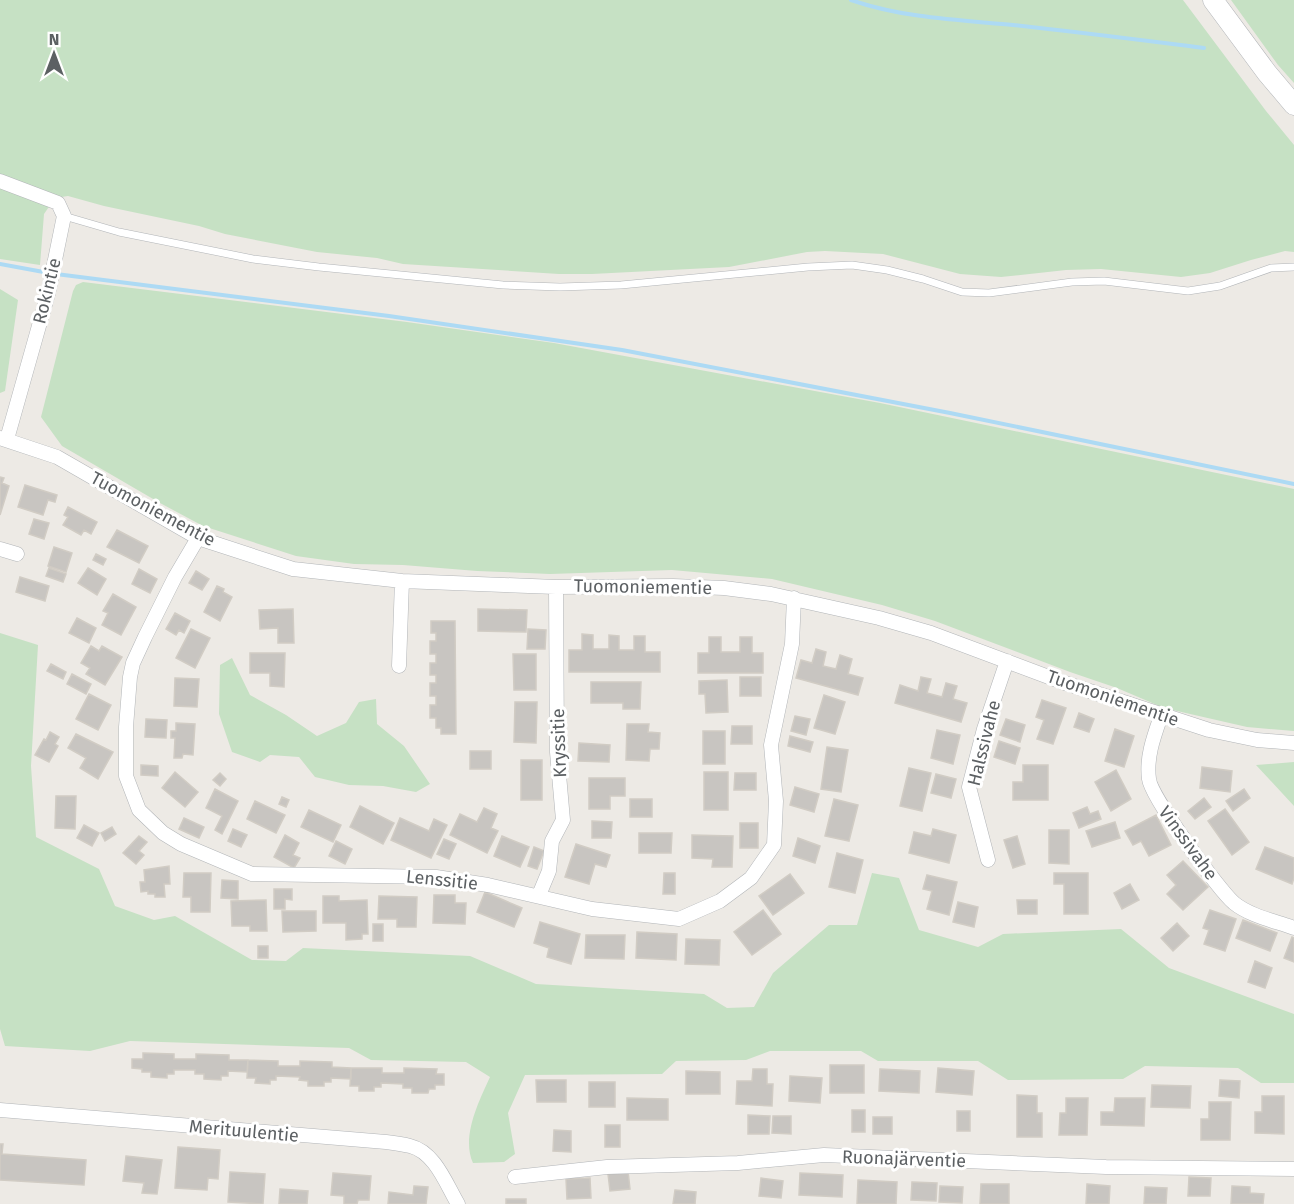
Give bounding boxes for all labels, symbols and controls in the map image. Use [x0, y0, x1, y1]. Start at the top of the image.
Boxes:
north arrow [24, 24, 84, 84]
text: N [49, 30, 59, 49]
street label: Rokintie [28, 256, 66, 326]
street label: Tuomoniementie [87, 467, 219, 551]
street label: Tuomoniementie [574, 575, 712, 599]
street label: Tuomoniementie [1044, 665, 1182, 731]
street label: Halssivahe [963, 698, 1005, 788]
street label: Kryssitie [547, 708, 571, 778]
street label: Vinssivahe [1154, 802, 1222, 884]
street label: Lenssitie [405, 865, 479, 895]
street label: Merituulentie [188, 1115, 300, 1147]
street label: Ruonajärventie [841, 1146, 967, 1172]

